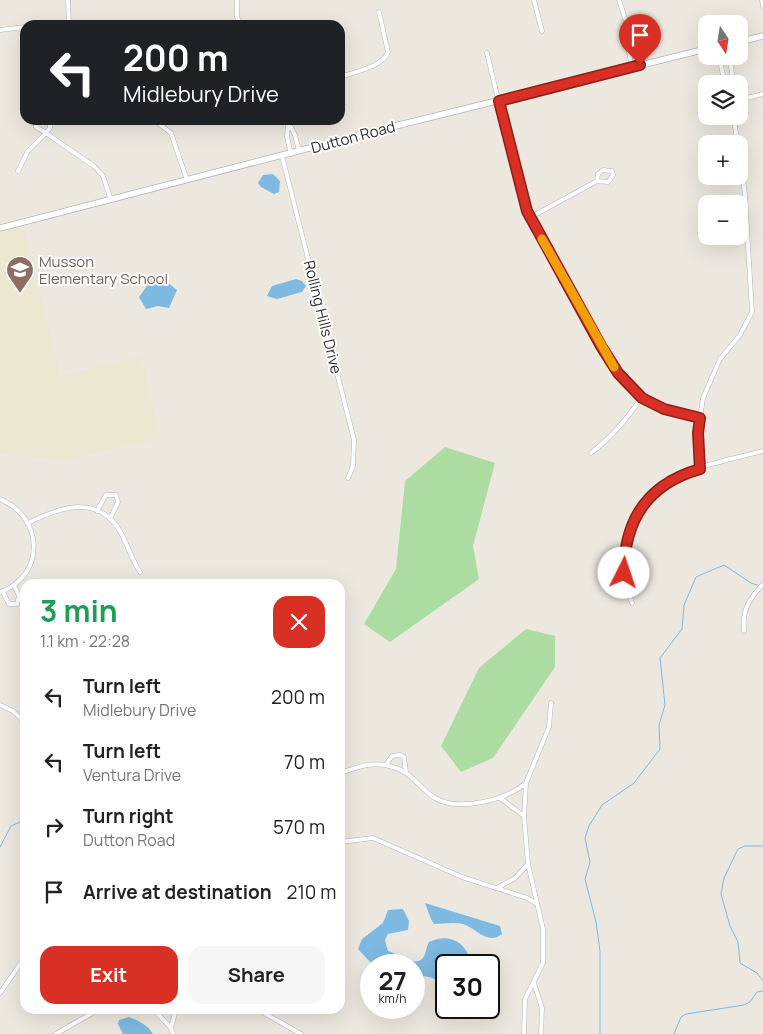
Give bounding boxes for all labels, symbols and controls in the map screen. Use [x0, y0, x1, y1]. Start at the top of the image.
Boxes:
pin [619, 14, 661, 65]
north arrow [698, 15, 748, 65]
map controls [698, 15, 748, 245]
icon: arrive [626, 21, 654, 49]
text: 200 m [123, 34, 228, 82]
icon: left [40, 40, 105, 105]
button: layers [698, 75, 748, 125]
text: Midlebury Drive [123, 79, 279, 109]
street label: Dutton Road [309, 116, 397, 158]
button: + [698, 135, 748, 185]
button: − [698, 195, 748, 245]
place label: Musson Elementary School [39, 251, 168, 289]
school or university icon: Musson Elementary School [5, 255, 35, 294]
street label: Rolling Hills Drive [299, 258, 347, 376]
position arrow [597, 546, 649, 598]
text: 3 min [40, 590, 118, 631]
button: close [273, 596, 325, 648]
text: 1.1 km · 22:28 [40, 630, 130, 652]
text: Turn left [83, 673, 161, 699]
icon: left [40, 683, 68, 711]
text: 200 m [271, 684, 325, 710]
text: Midlebury Drive [83, 699, 196, 721]
text: Turn left [83, 738, 161, 764]
icon: left [40, 748, 68, 776]
text: 70 m [284, 749, 325, 775]
text: Ventura Drive [83, 764, 181, 786]
text: Turn right [83, 803, 173, 829]
icon: right [40, 813, 68, 841]
text: 570 m [273, 814, 325, 840]
text: Dutton Road [83, 829, 175, 851]
icon: arrive [40, 878, 68, 906]
text: Arrive at destination [83, 879, 272, 905]
text: 210 m [287, 879, 336, 905]
button: Exit [40, 946, 178, 1004]
button: Share [188, 946, 325, 1004]
speed limit sign: 30 [435, 954, 500, 1019]
text: 27 [378, 963, 407, 998]
text: km/h [379, 990, 406, 1007]

